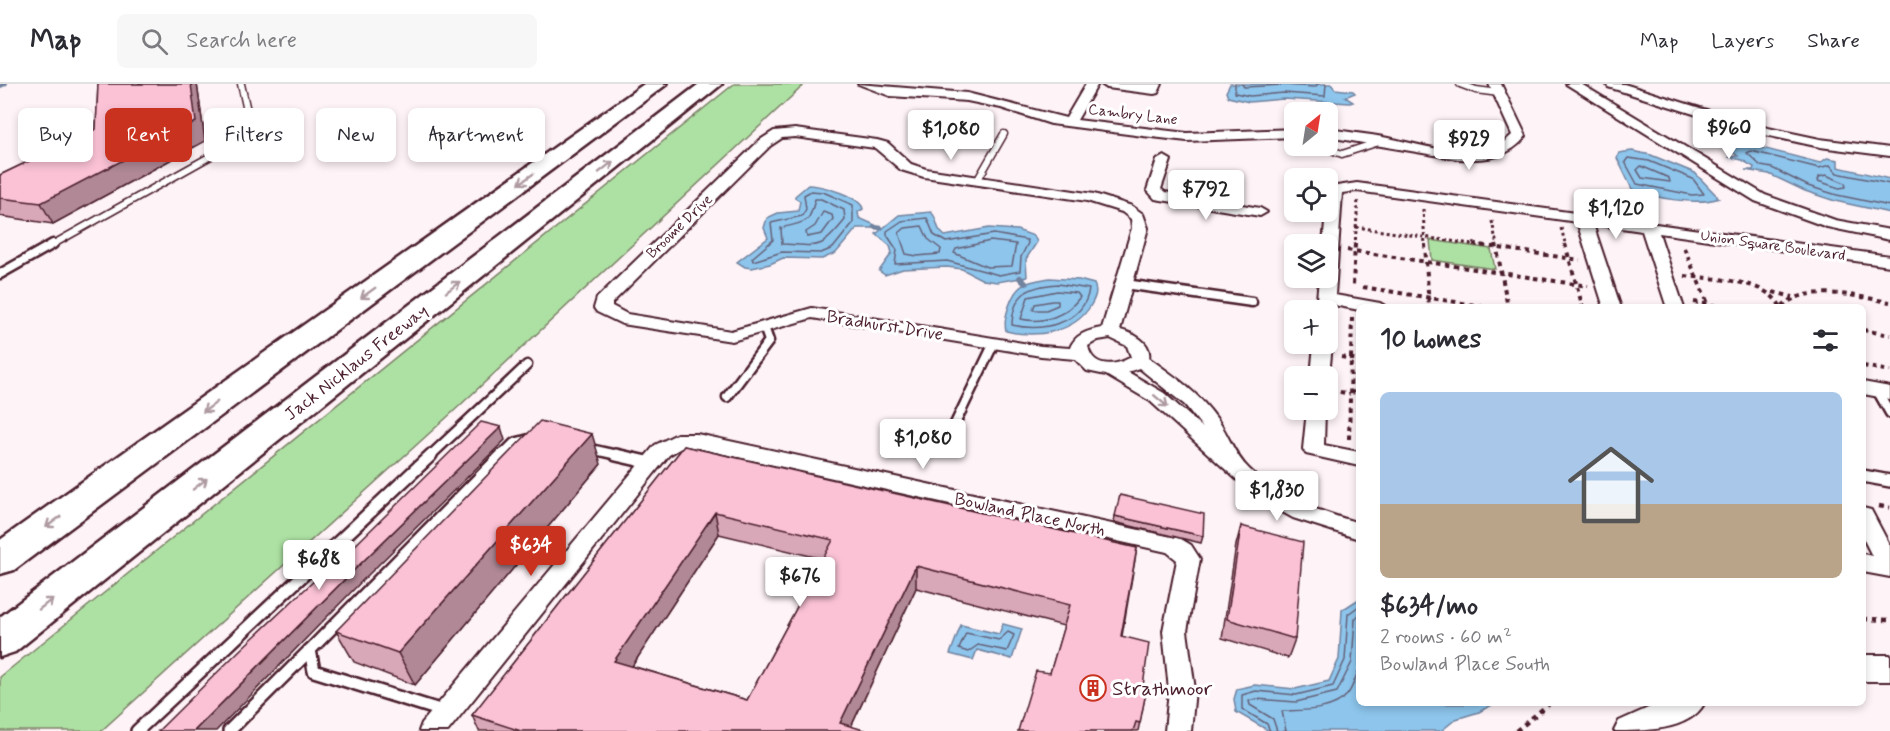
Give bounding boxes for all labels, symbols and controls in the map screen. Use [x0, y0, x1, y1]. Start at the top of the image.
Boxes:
search box [117, 14, 537, 68]
text: Map [30, 23, 81, 60]
icon: search [138, 25, 171, 58]
text: Search here [186, 27, 297, 55]
text: Map [1640, 27, 1678, 55]
text: Layers [1711, 27, 1774, 55]
text: Share [1807, 27, 1860, 55]
street label: Cambry Lane [1087, 100, 1179, 130]
north arrow [1284, 102, 1338, 156]
map controls [1284, 102, 1338, 420]
chip: Buy [18, 108, 93, 162]
chip: Rent [105, 108, 192, 162]
chip: Filters [204, 108, 304, 162]
chip: New [316, 108, 396, 162]
chip: Apartment [408, 108, 545, 162]
pin: $960 [1693, 109, 1765, 160]
pin: $1,080 [902, 110, 1000, 161]
text: $960 [1707, 115, 1751, 142]
text: $1,080 [922, 116, 980, 143]
pin: $929 [1433, 120, 1505, 171]
text: $929 [1448, 126, 1490, 153]
one-way arrow [598, 160, 614, 173]
button: locate [1284, 168, 1338, 222]
pin: $792 [1170, 170, 1242, 221]
one-way arrow [519, 172, 535, 185]
text: $792 [1182, 176, 1230, 203]
pin: $1,120 [1567, 189, 1665, 240]
street label: Broome Drive [642, 190, 717, 263]
text: $1,120 [1588, 195, 1644, 222]
street label: Union Square Boulevard [1699, 226, 1847, 266]
button: layers [1284, 234, 1338, 288]
one-way arrow [444, 280, 460, 293]
one-way arrow [361, 287, 377, 299]
street label: Jack Nicklaus Freeway [280, 299, 433, 426]
button: + [1284, 300, 1338, 354]
street label: Bradhurst Drive [825, 305, 945, 347]
text: 10 homes [1380, 323, 1481, 357]
icon: filters [1809, 324, 1842, 357]
button: − [1284, 366, 1338, 420]
one-way arrow [1153, 394, 1168, 408]
one-way arrow [203, 401, 219, 413]
pin: $1,080 [874, 419, 972, 470]
text: $1,080 [894, 425, 952, 452]
icon: home [1557, 431, 1665, 539]
pin: $1,830 [1228, 471, 1326, 522]
text: $1,830 [1249, 477, 1305, 504]
one-way arrow [192, 478, 208, 491]
street label: Bowland Place North [952, 487, 1107, 543]
one-way arrow [45, 515, 61, 528]
pin: $634 [495, 526, 567, 577]
text: $634 [510, 532, 552, 559]
pin: $688 [283, 540, 355, 591]
text: $688 [297, 546, 341, 573]
pin: $676 [764, 557, 836, 608]
text: $676 [779, 563, 821, 590]
text: $634/mo [1380, 590, 1478, 624]
one-way arrow [38, 598, 54, 611]
text: 2 rooms · 60 m² [1380, 624, 1512, 651]
text: Bowland Place South [1380, 651, 1550, 678]
building icon: Strathmoor [1078, 673, 1108, 703]
place label: Strathmoor [1112, 675, 1212, 703]

